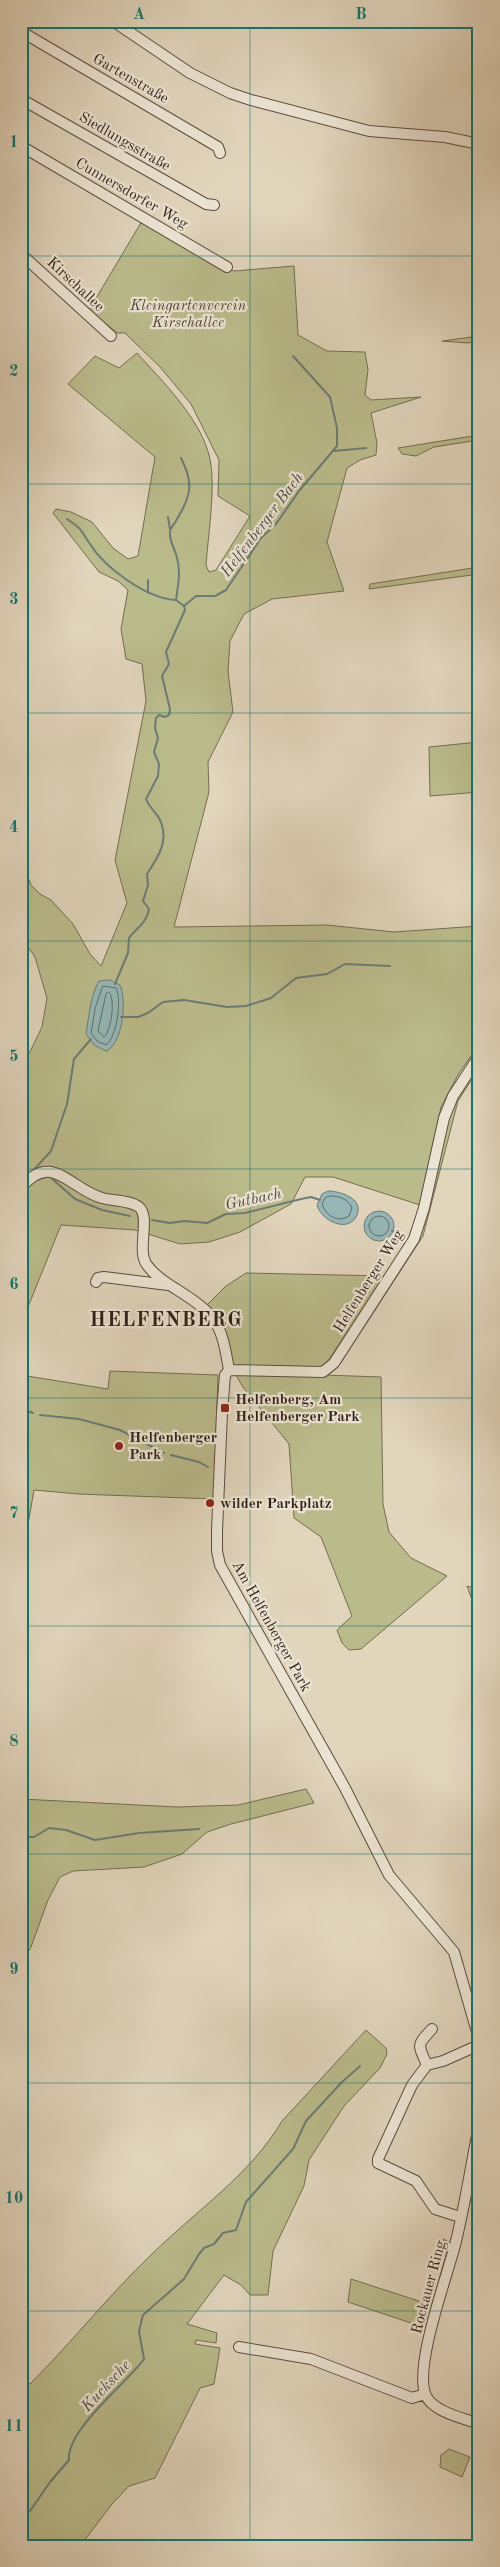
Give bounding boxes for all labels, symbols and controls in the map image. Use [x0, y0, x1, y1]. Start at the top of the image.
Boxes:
text: A [133, 7, 145, 23]
text: B [355, 7, 367, 23]
street label: Gartenstraße [90, 52, 171, 107]
street label: Siedlungsstraße [76, 110, 173, 175]
text: 1 [9, 135, 19, 151]
street label: Cunnersdorfer Weg [72, 156, 190, 233]
street label: Kirschallee [44, 255, 107, 315]
park label: Kleingartenverein Kirschallee [129, 299, 246, 331]
text: 2 [9, 364, 19, 380]
water label: Helfenberger Bach [218, 470, 307, 581]
text: 3 [9, 592, 19, 608]
text: 4 [9, 820, 19, 836]
text: 5 [9, 1049, 19, 1065]
water label: Gutbach [224, 1186, 283, 1214]
street label: Helfenberger Weg [332, 1228, 407, 1336]
text: 6 [9, 1277, 19, 1293]
district label: HELFENBERG [89, 1311, 243, 1331]
place label: Helfenberg, Am Helfenberger Park [235, 1393, 360, 1425]
marker: Helfenberg, Am Helfenberger Park [219, 1402, 231, 1414]
place label: Helfenberger Park [129, 1431, 218, 1463]
marker: Helfenberger Park [113, 1440, 125, 1452]
marker: wilder Parkplatz [204, 1497, 216, 1509]
place label: wilder Parkplatz [220, 1497, 332, 1512]
text: 7 [9, 1506, 19, 1522]
street label: Am Helfenberger Park [228, 1559, 313, 1695]
text: 8 [9, 1734, 19, 1750]
text: 9 [9, 1962, 19, 1978]
text: 10 [5, 2191, 23, 2207]
street label: Rockauer Ring [410, 2239, 449, 2336]
water label: Kucksche [78, 2357, 134, 2416]
text: 11 [5, 2419, 23, 2435]

